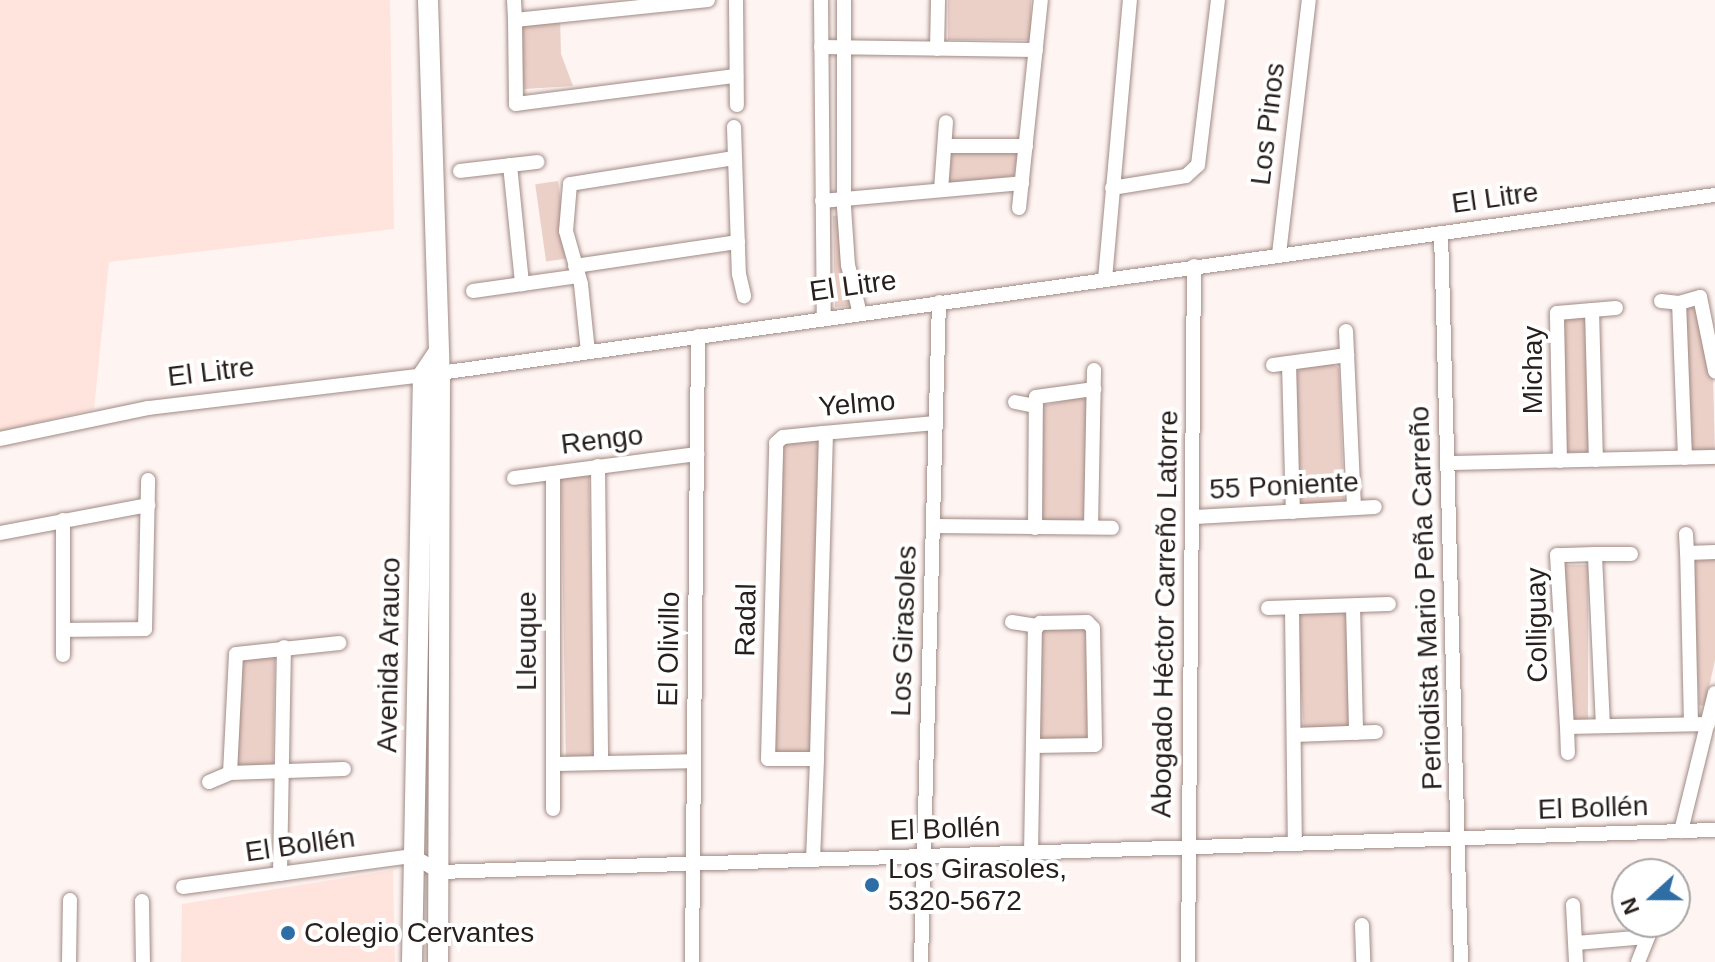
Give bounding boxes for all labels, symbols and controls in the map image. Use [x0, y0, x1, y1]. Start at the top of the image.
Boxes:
street label: Los Pinos [1244, 61, 1292, 187]
street label: El Litre [1450, 175, 1540, 221]
street label: El Litre [808, 263, 898, 309]
street label: Michay [1516, 326, 1550, 414]
street label: El Litre [166, 350, 256, 394]
street label: Yelmo [817, 384, 897, 424]
street label: Periodista Mario Peña Carreño [1403, 405, 1449, 791]
street label: Abogado Héctor Carreño Latorre [1145, 410, 1185, 818]
street label: Rengo [559, 418, 645, 462]
street label: 55 Poniente [1208, 465, 1360, 507]
street label: Los Girasoles [884, 545, 924, 717]
street label: Avenida Arauco [370, 556, 408, 754]
street label: Colliguay [1519, 567, 1555, 683]
street label: Radal [729, 583, 763, 657]
street label: Lleuque [510, 591, 544, 691]
street label: El Olivillo [651, 591, 687, 707]
street label: El Bollén [1537, 789, 1649, 827]
street label: El Bollén [889, 810, 1001, 848]
street label: El Bollén [243, 821, 357, 869]
place label: Los Girasoles, 5320-5672 [888, 852, 1067, 918]
north arrow [1611, 858, 1691, 938]
marker: Los Girasoles, 5320-5672 [863, 876, 881, 894]
text: N [1615, 894, 1645, 918]
place label: Colegio Cervantes [304, 916, 534, 950]
marker: Colegio Cervantes [279, 924, 297, 942]

